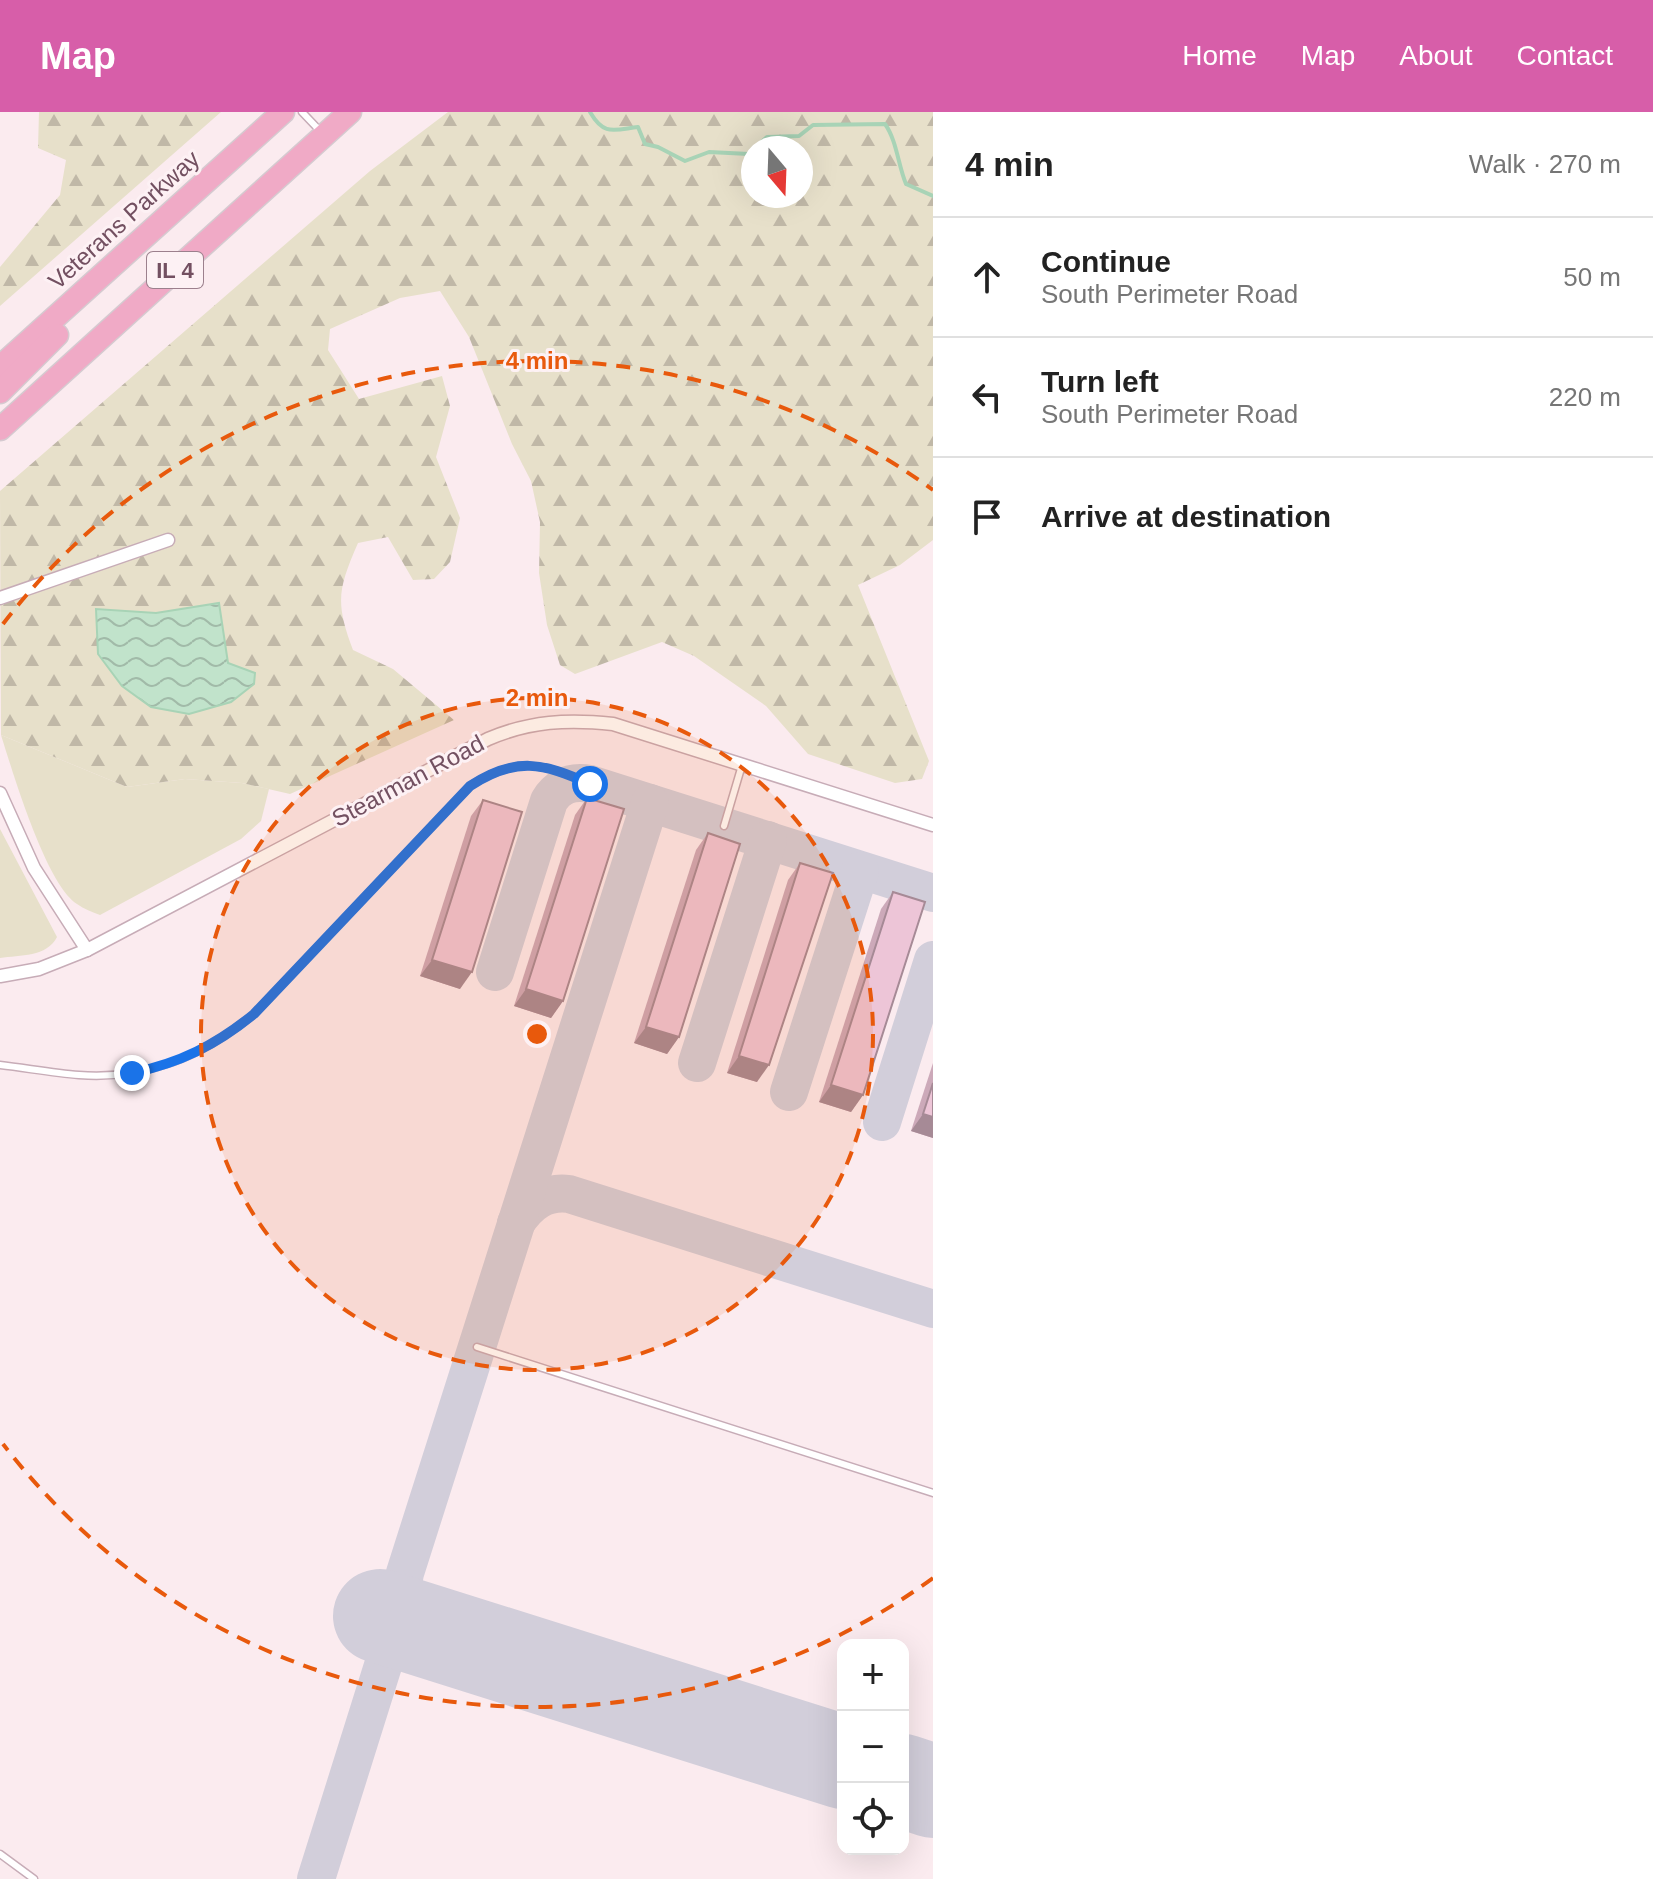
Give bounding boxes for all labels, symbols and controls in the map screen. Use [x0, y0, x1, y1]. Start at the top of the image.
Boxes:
text: Map [40, 35, 116, 77]
text: Home [1182, 40, 1257, 71]
text: Map [1301, 40, 1355, 71]
text: About [1399, 40, 1473, 71]
text: Contact [1517, 40, 1613, 71]
north arrow [741, 136, 813, 208]
street label: Veterans Parkway [43, 145, 205, 294]
text: 4 min [965, 145, 1054, 183]
text: Walk · 270 m [1469, 149, 1621, 179]
text: Continue [1041, 245, 1171, 278]
road number: IL 4 [147, 252, 203, 288]
icon: ahead [965, 255, 1009, 299]
text: 50 m [1563, 262, 1621, 292]
text: South Perimeter Road [1041, 279, 1298, 309]
text: 4 min [506, 347, 568, 374]
text: Turn left [1041, 365, 1159, 398]
icon: left [965, 375, 1009, 419]
text: 220 m [1549, 382, 1621, 412]
text: South Perimeter Road [1041, 399, 1298, 429]
icon: arrive [965, 495, 1009, 539]
text: Arrive at destination [1041, 500, 1331, 533]
text: 2 min [506, 684, 568, 711]
street label: Stearman Road [327, 729, 488, 832]
route start [572, 766, 608, 802]
centre of rings [523, 1020, 551, 1048]
route end [114, 1055, 150, 1091]
map controls [837, 1639, 909, 1855]
button: + [837, 1639, 909, 1711]
button: − [837, 1711, 909, 1783]
button: locate [837, 1783, 909, 1855]

